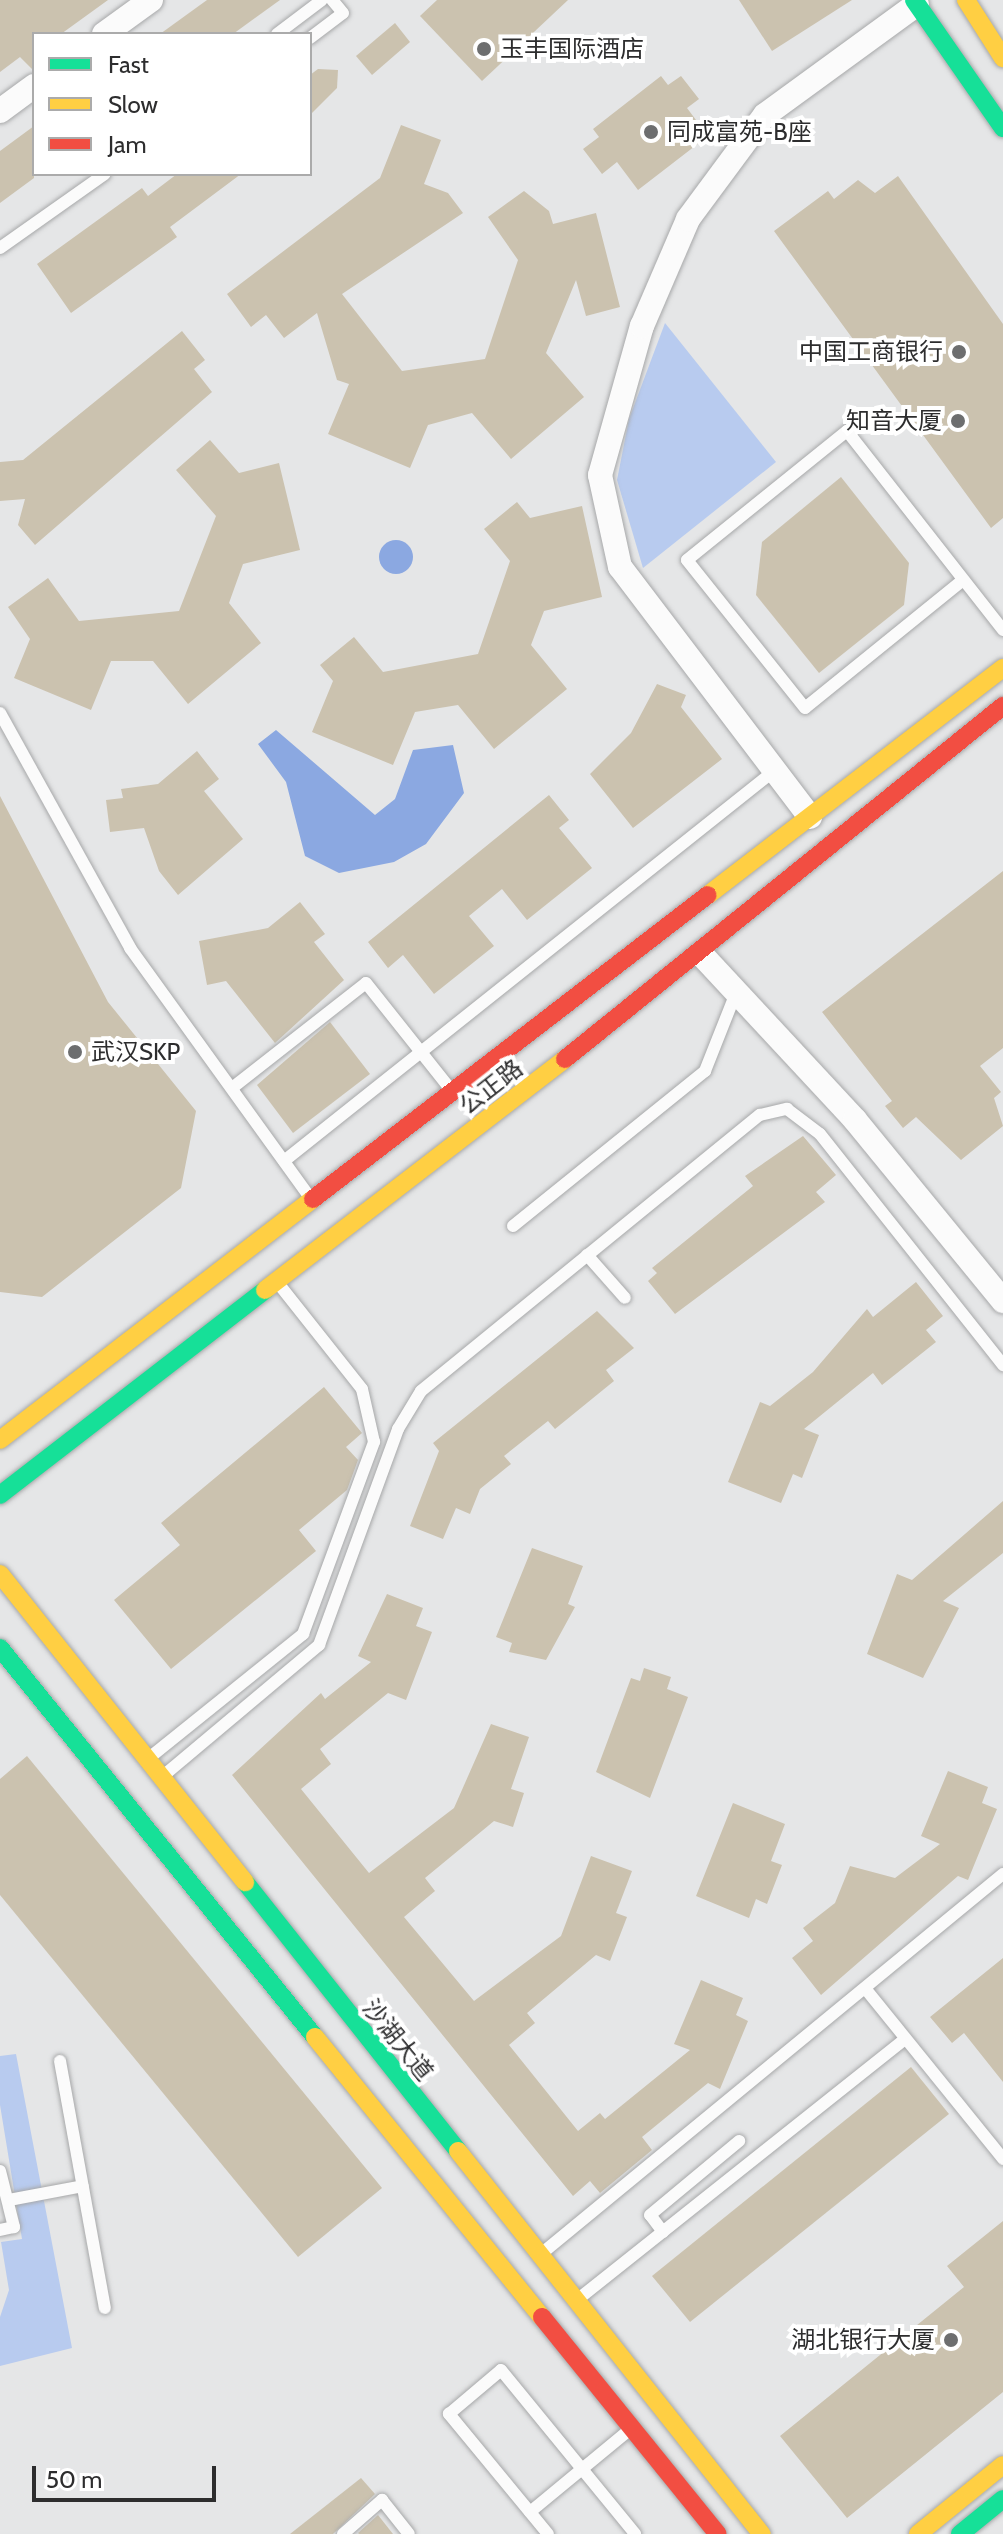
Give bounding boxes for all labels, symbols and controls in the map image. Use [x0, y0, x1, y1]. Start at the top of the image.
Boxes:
legend [32, 32, 312, 176]
place label: 玉丰国际酒店 [500, 35, 644, 63]
marker: 玉丰国际酒店 [475, 40, 493, 58]
text: Fast [108, 50, 149, 79]
text: Slow [108, 90, 158, 119]
place label: 同成富苑-B座 [667, 118, 812, 146]
marker: 同成富苑-B座 [642, 123, 660, 141]
text: Jam [108, 130, 146, 159]
place label: 中国工商银行 [799, 338, 943, 366]
marker: 中国工商银行 [950, 343, 968, 361]
place label: 知音大厦 [846, 407, 942, 435]
marker: 知音大厦 [949, 412, 967, 430]
place label: 武汉SKP [91, 1038, 180, 1066]
marker: 武汉SKP [66, 1043, 84, 1061]
street label: 公正路 [454, 1053, 528, 1121]
street label: 沙湖大道 [357, 1994, 439, 2086]
place label: 湖北银行大厦 [791, 2326, 935, 2354]
marker: 湖北银行大厦 [942, 2331, 960, 2349]
scale bar [36, 2450, 220, 2500]
text: 50 m [46, 2465, 102, 2494]

